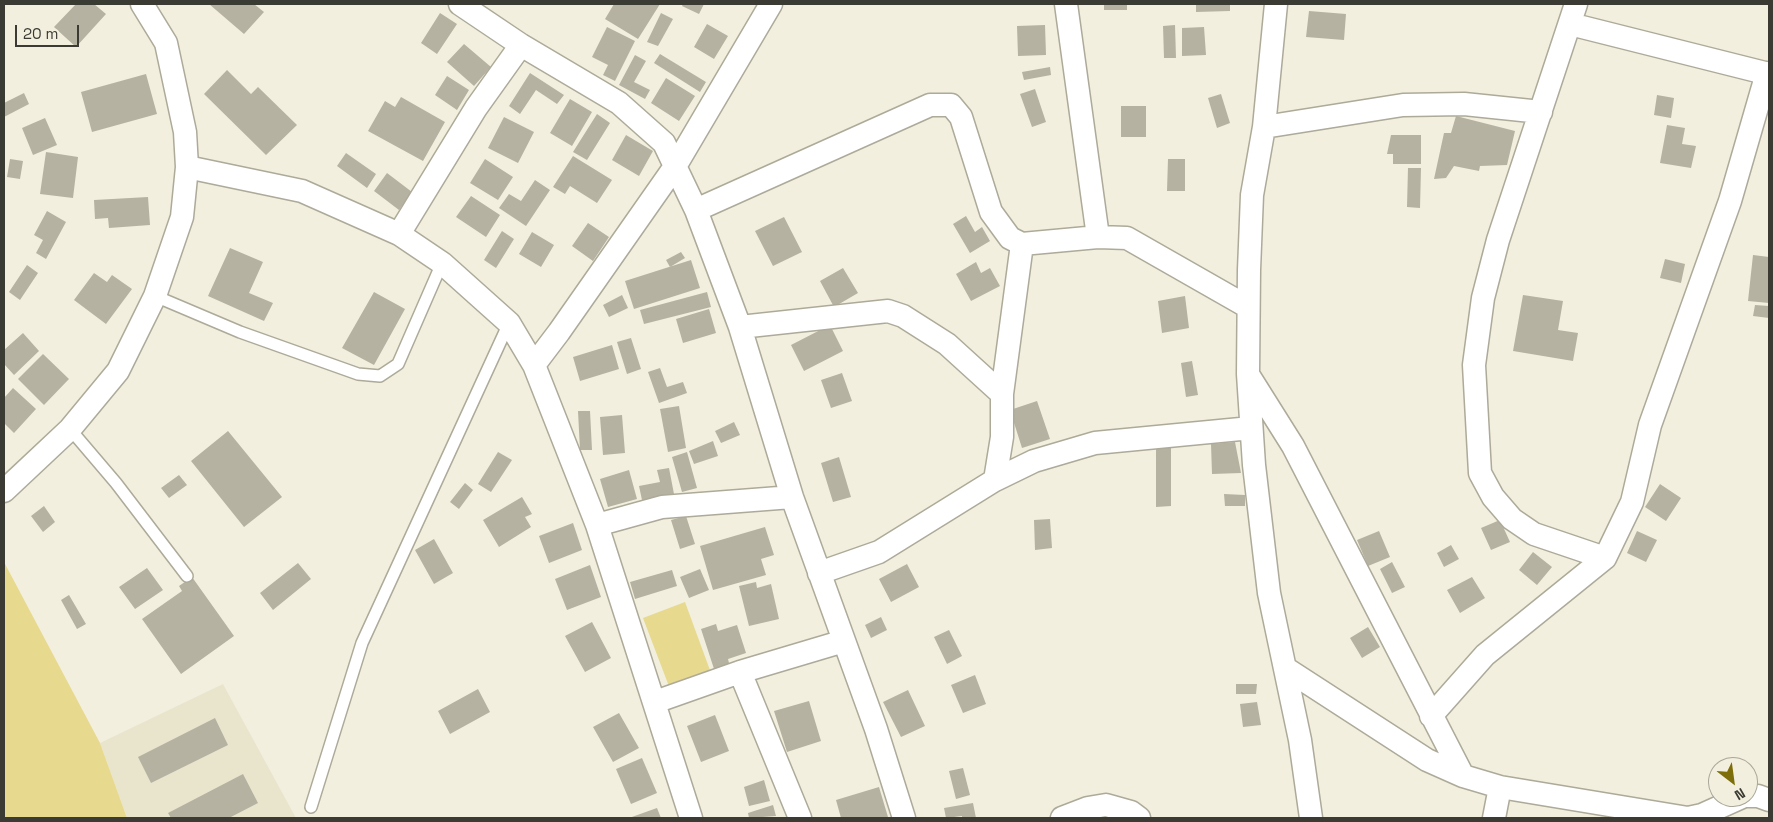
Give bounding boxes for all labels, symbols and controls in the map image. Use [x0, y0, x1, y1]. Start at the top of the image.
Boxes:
scale bar [18, 15, 81, 47]
text: 20 m [23, 24, 58, 43]
north arrow [1708, 757, 1758, 807]
text: N [1731, 784, 1749, 804]

